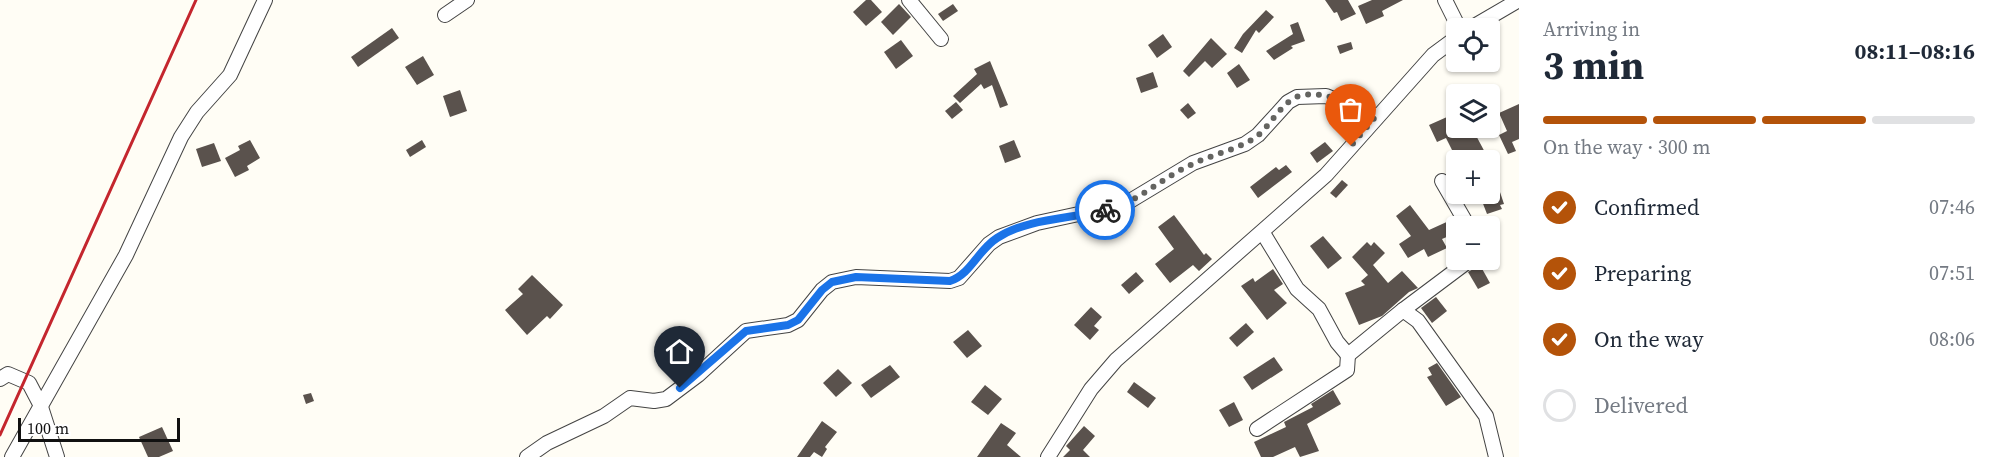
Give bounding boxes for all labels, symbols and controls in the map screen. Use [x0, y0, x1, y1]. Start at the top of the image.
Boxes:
text: Arriving in [1543, 15, 1640, 43]
map controls [1446, 18, 1500, 270]
button: locate [1446, 18, 1500, 72]
text: 08:11–08:16 [1855, 36, 1975, 66]
text: 3 min [1543, 39, 1644, 92]
pin [1325, 84, 1376, 146]
button: layers [1446, 84, 1500, 138]
icon: bag [1334, 93, 1367, 126]
text: On the way · 300 m [1543, 133, 1710, 161]
button: + [1446, 150, 1500, 204]
courier [1075, 180, 1135, 240]
icon: check [1543, 191, 1576, 224]
text: Confirmed [1594, 192, 1699, 222]
text: 07:46 [1929, 193, 1975, 221]
icon: bike [1089, 194, 1122, 227]
button: − [1446, 216, 1500, 270]
icon: check [1543, 257, 1576, 290]
text: Preparing [1594, 258, 1691, 288]
text: 07:51 [1929, 259, 1975, 287]
icon: check [1543, 323, 1576, 356]
text: On the way [1594, 324, 1703, 354]
text: 08:06 [1929, 325, 1975, 353]
pin [654, 326, 705, 388]
icon: home [663, 335, 696, 368]
text: Delivered [1594, 390, 1688, 420]
scale bar [18, 415, 180, 442]
text: 100 m [27, 417, 69, 439]

